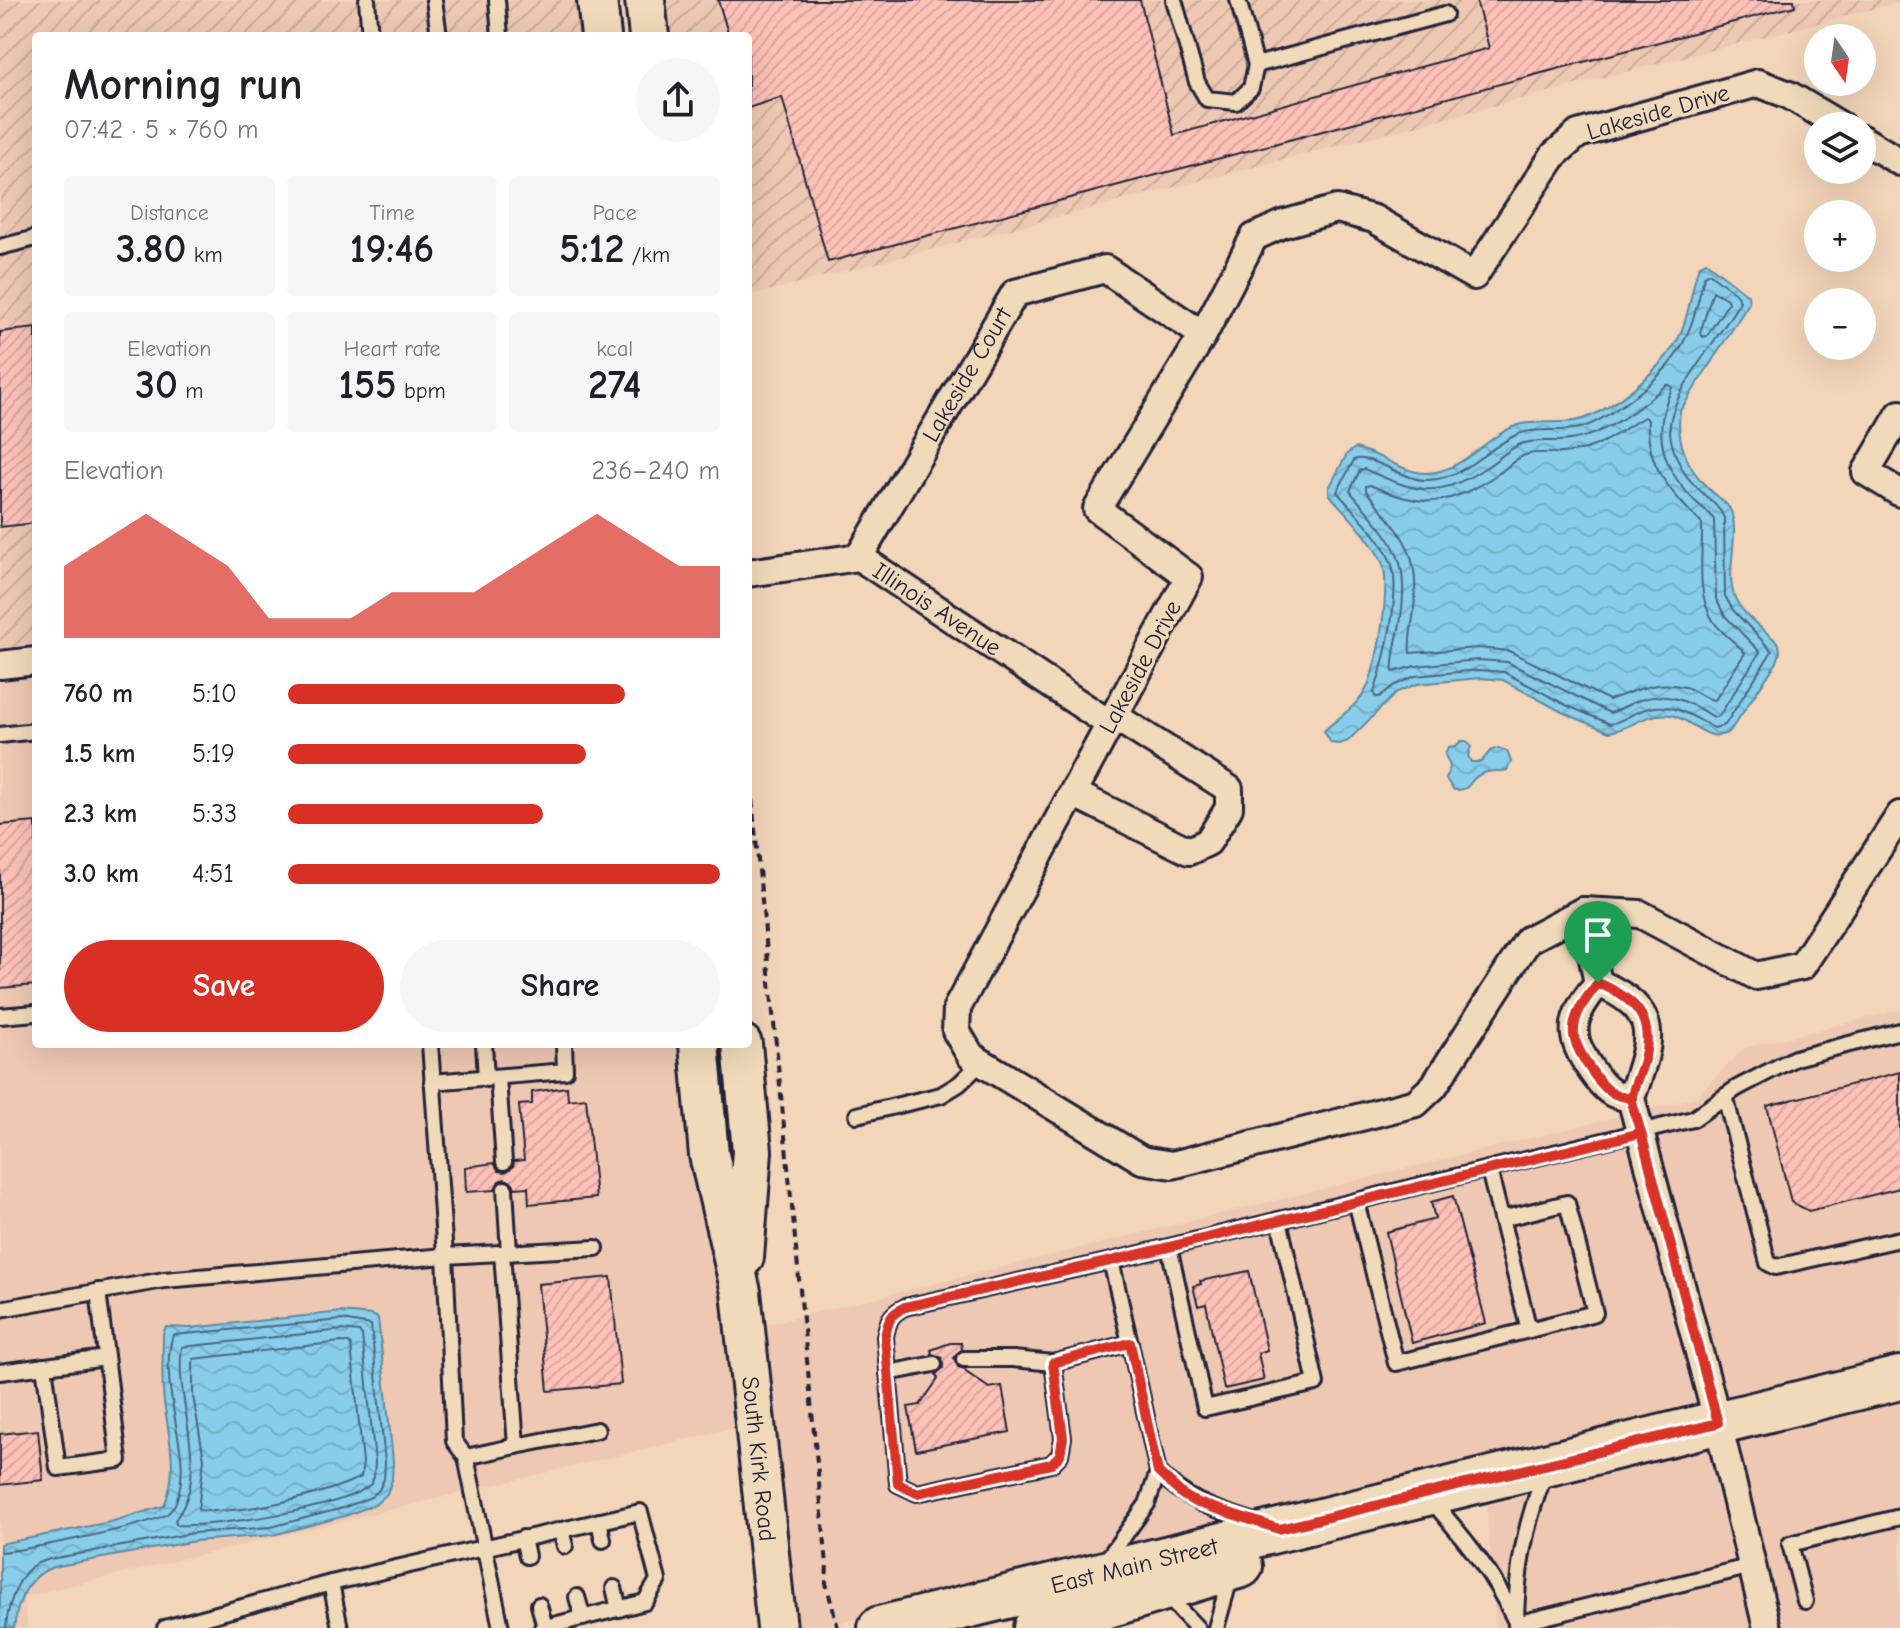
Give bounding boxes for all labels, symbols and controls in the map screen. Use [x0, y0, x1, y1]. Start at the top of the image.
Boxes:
north arrow [1804, 24, 1876, 96]
map controls [1804, 24, 1876, 360]
button: share [636, 58, 720, 142]
text: Morning run [64, 59, 303, 110]
street label: Lakeside Drive [1584, 78, 1732, 146]
button: layers [1804, 112, 1876, 184]
text: 07:42 · 5 × 760 m [64, 115, 258, 145]
text: Distance [130, 200, 209, 226]
text: Time [369, 200, 415, 226]
text: Pace [592, 200, 637, 226]
button: + [1804, 200, 1876, 272]
text: 3.80 [116, 226, 186, 272]
text: 19:46 [350, 226, 434, 272]
text: 5:12 [559, 226, 624, 272]
text: km [186, 242, 223, 268]
text: /km [624, 242, 670, 268]
button: − [1804, 288, 1876, 360]
street label: Lakeside Court [916, 301, 1018, 447]
text: Elevation [127, 336, 211, 362]
text: Heart rate [343, 336, 440, 362]
text: kcal [596, 336, 633, 362]
text: 30 [135, 362, 178, 408]
text: 155 [338, 362, 397, 408]
text: 274 [588, 362, 641, 408]
text: m [178, 378, 203, 404]
text: bpm [397, 378, 446, 404]
text: Elevation [64, 456, 164, 486]
text: 236–240 m [591, 456, 720, 486]
street label: Illinois Avenue [868, 556, 1006, 662]
street label: Lakeside Drive [1093, 596, 1187, 738]
text: 760 m [64, 679, 133, 709]
text: 5:10 [192, 679, 237, 709]
text: 1.5 km [64, 739, 135, 769]
text: 5:19 [192, 739, 235, 769]
text: 2.3 km [64, 799, 137, 829]
text: 5:33 [192, 799, 237, 829]
text: 3.0 km [64, 859, 139, 889]
text: 4:51 [192, 859, 234, 889]
pin [1564, 901, 1632, 983]
icon: arrive [1576, 913, 1620, 957]
button: Save [64, 940, 384, 1032]
button: Share [400, 940, 720, 1032]
street label: South Kirk Road [736, 1375, 782, 1543]
street label: East Main Street [1048, 1531, 1222, 1600]

